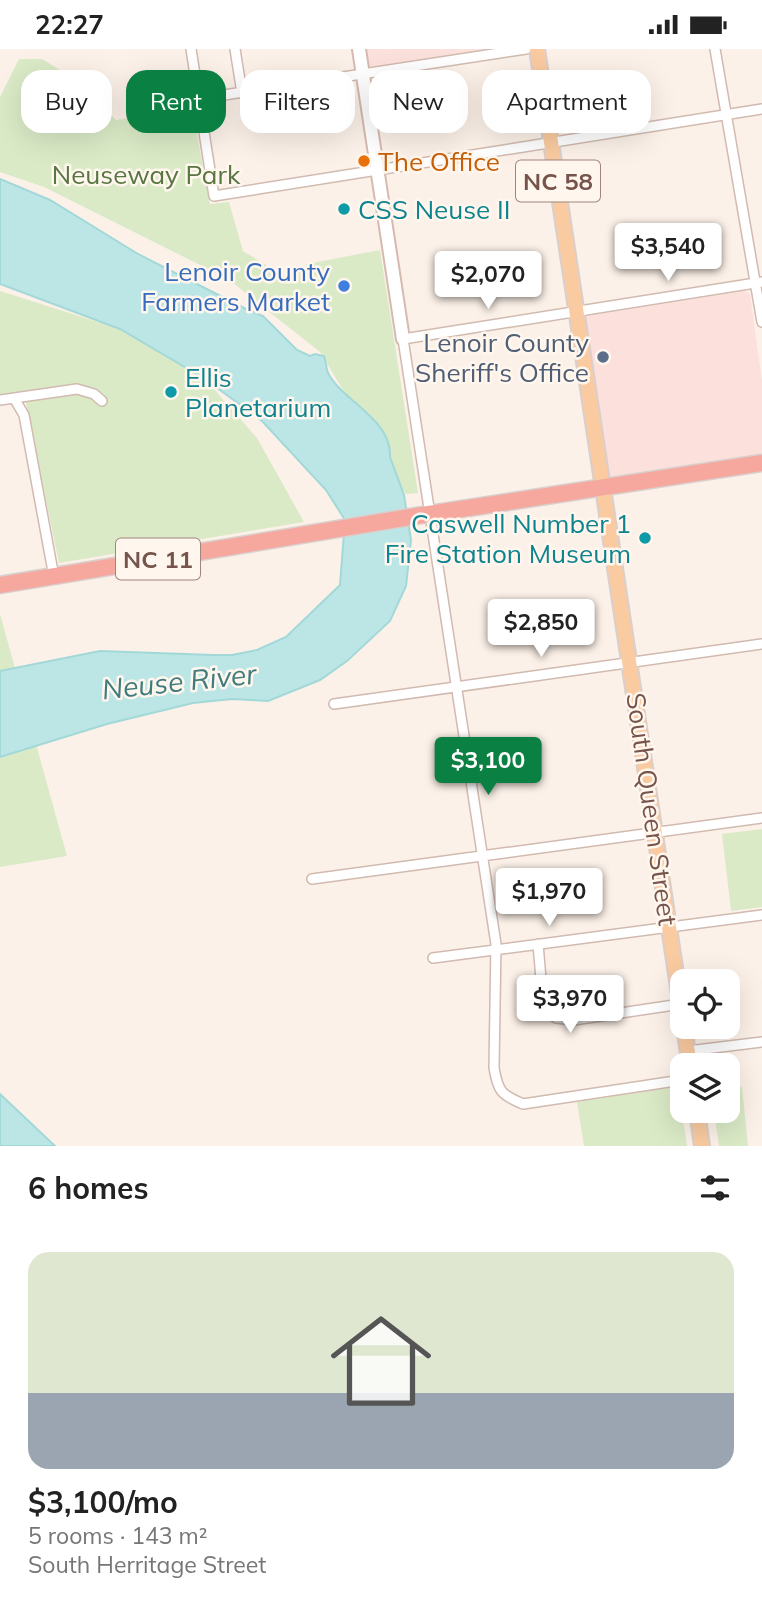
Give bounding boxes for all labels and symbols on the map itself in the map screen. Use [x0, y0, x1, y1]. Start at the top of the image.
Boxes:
place label: The Office [378, 145, 500, 178]
marker: The Office [356, 153, 372, 169]
park label: Neuseway Park [52, 158, 241, 191]
road number: NC 58 [516, 161, 600, 201]
place label: CSS Neuse II [358, 193, 511, 226]
marker: CSS Neuse II [336, 201, 352, 217]
pin: $3,540 [611, 223, 725, 283]
pin: $2,070 [431, 251, 545, 311]
place label: Lenoir County Farmers Market [141, 255, 330, 318]
marker: Lenoir County Farmers Market [336, 278, 352, 294]
place label: Lenoir County Sheriff's Office [415, 326, 589, 389]
marker: Lenoir County Sheriff's Office [595, 349, 611, 365]
place label: Ellis Planetarium [185, 361, 331, 424]
marker: Ellis Planetarium [163, 384, 179, 400]
place label: Caswell Number 1 Fire Station Museum [385, 507, 631, 570]
marker: Caswell Number 1 Fire Station Museum [637, 530, 653, 546]
road number: NC 11 [116, 539, 200, 579]
pin: $2,850 [484, 599, 598, 659]
water label: Neuse River [100, 655, 260, 706]
street label: South Queen Street [619, 691, 685, 927]
pin: $3,100 [431, 737, 545, 797]
pin: $1,970 [492, 869, 606, 928]
pin: $3,970 [513, 975, 627, 1035]

